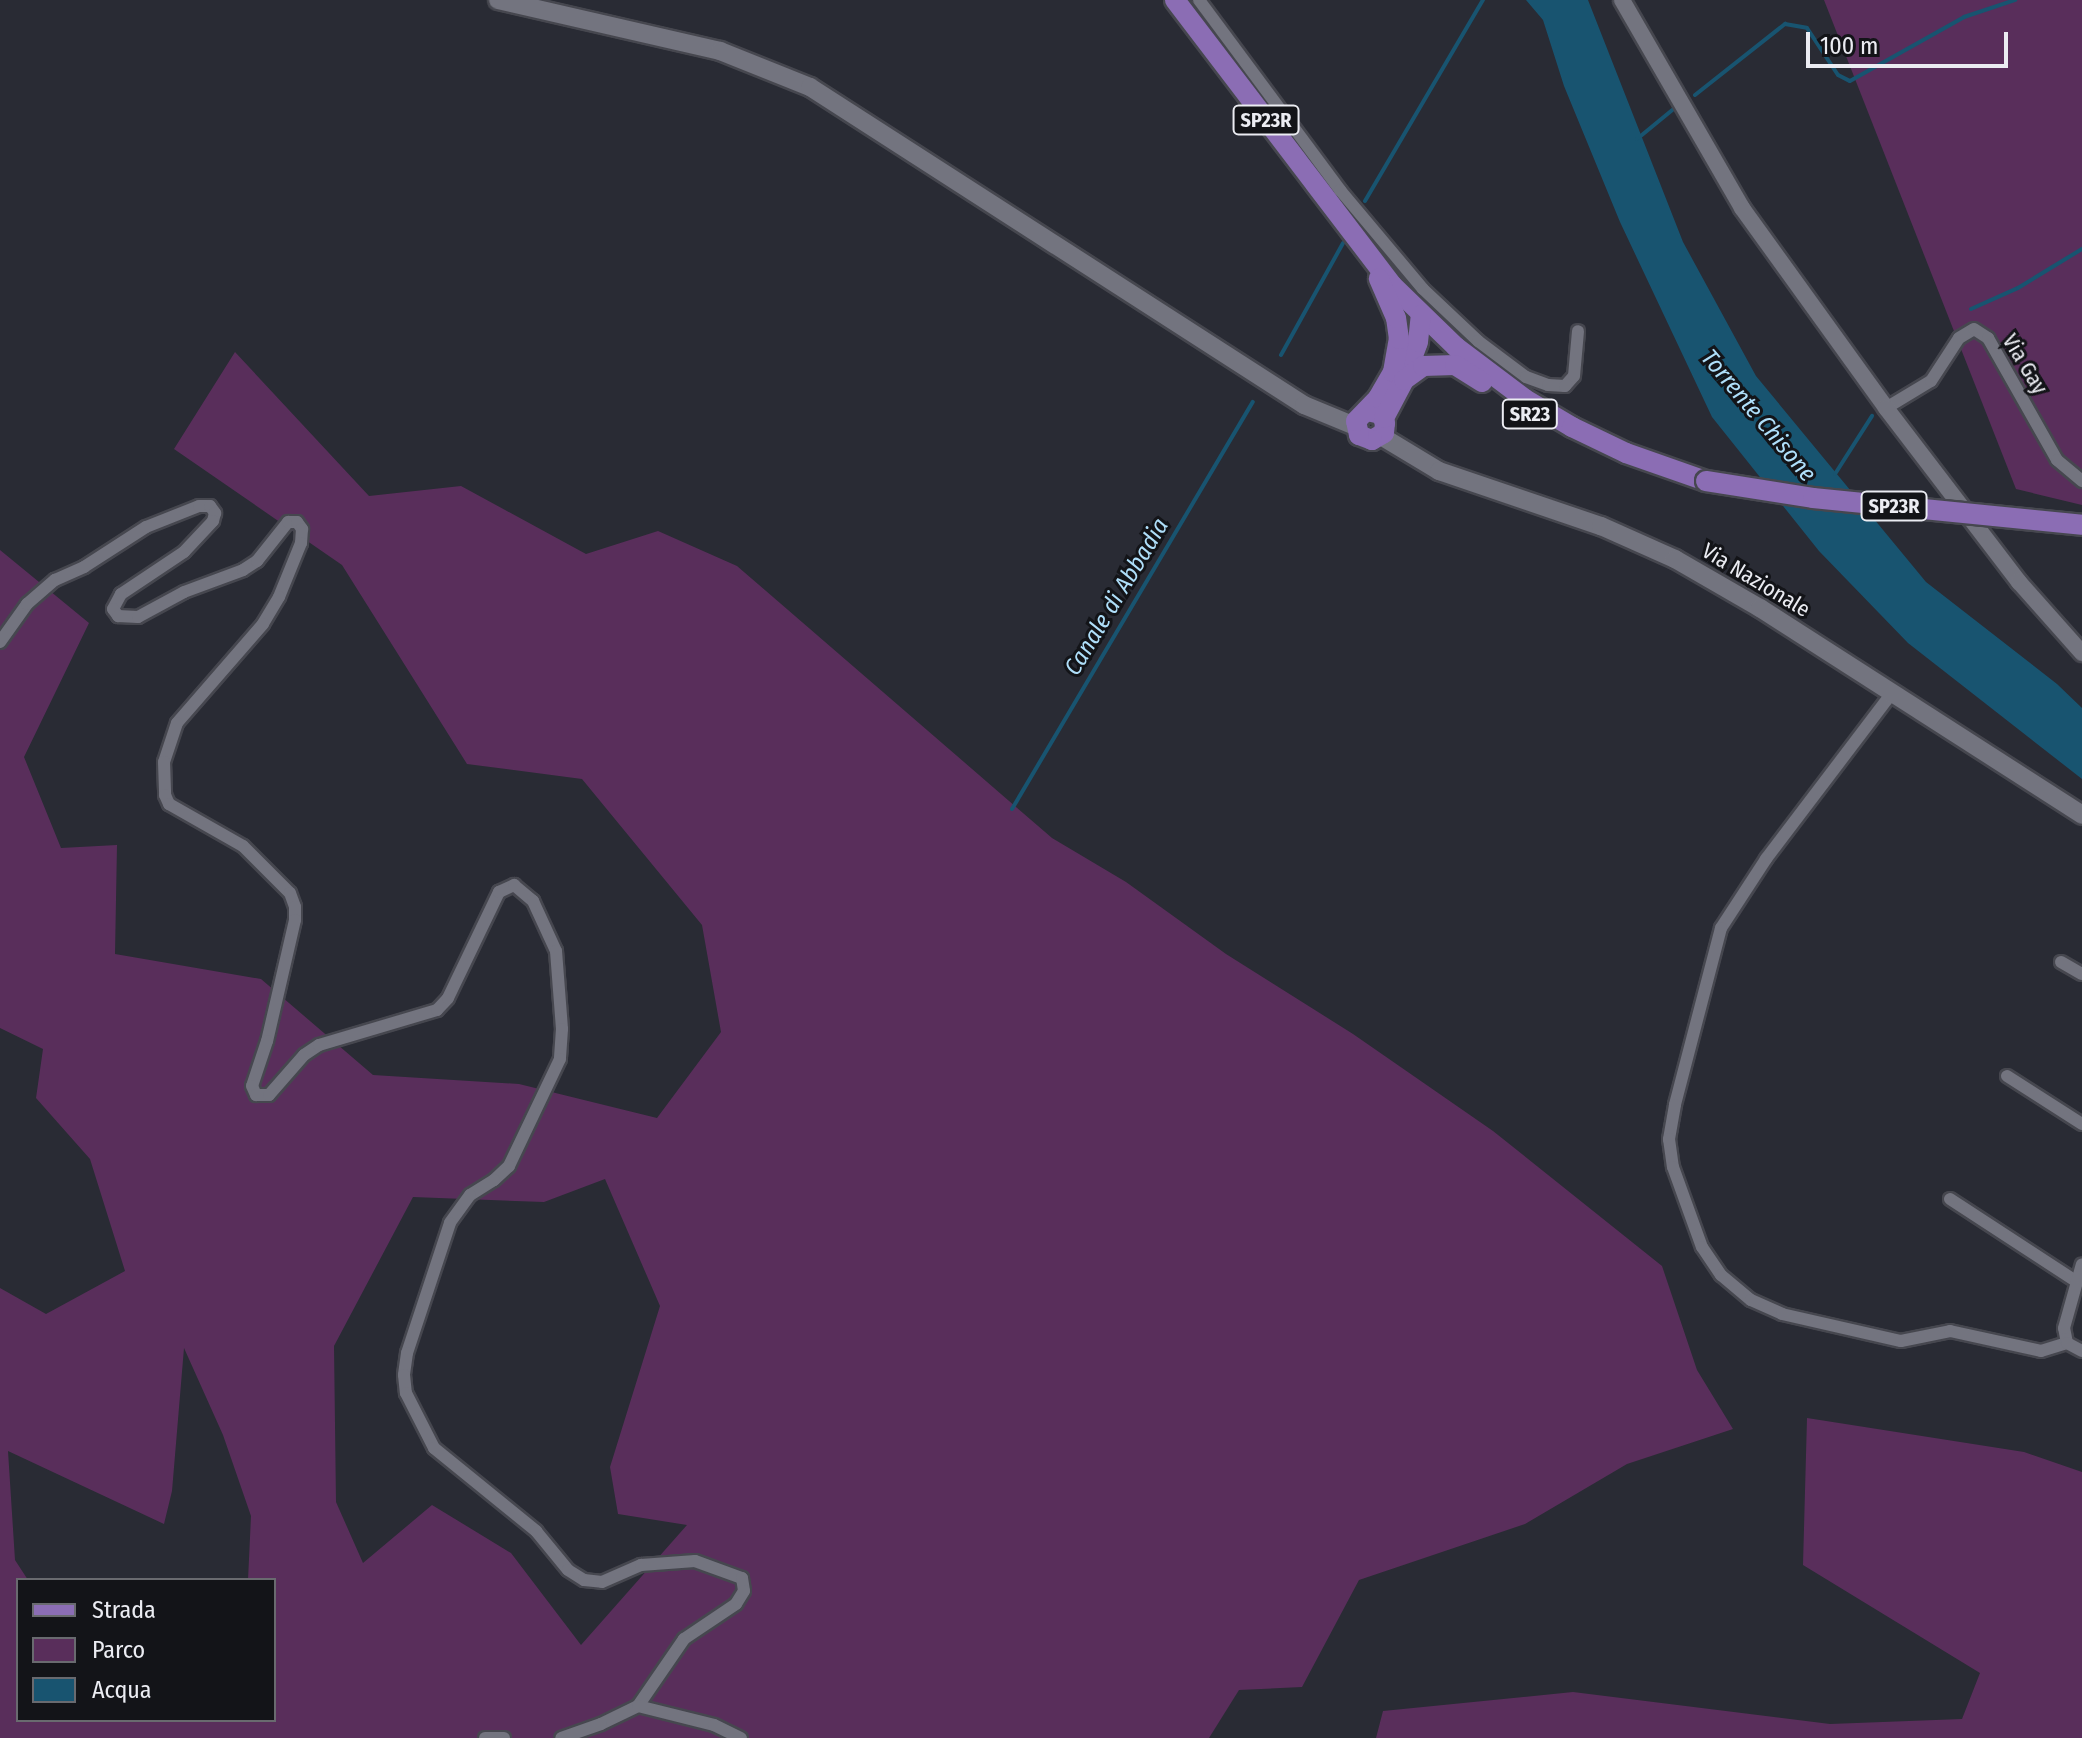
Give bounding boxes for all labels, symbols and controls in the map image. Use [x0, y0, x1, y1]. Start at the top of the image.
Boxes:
scale bar [1810, 16, 2012, 66]
text: 100 m [1820, 32, 1878, 60]
road number: SP23R [1232, 104, 1300, 136]
street label: Via Gay [1997, 329, 2053, 399]
water label: Torrente Chisone [1694, 344, 1822, 488]
road number: SR23 [1500, 398, 1560, 430]
road number: SP23R [1860, 490, 1928, 522]
water label: Canale di Abbadia [1059, 513, 1175, 681]
street label: Via Nazionale [1697, 537, 1815, 623]
legend [16, 1578, 276, 1722]
text: Strada [92, 1596, 156, 1624]
text: Parco [92, 1636, 145, 1664]
text: Acqua [92, 1676, 152, 1704]

